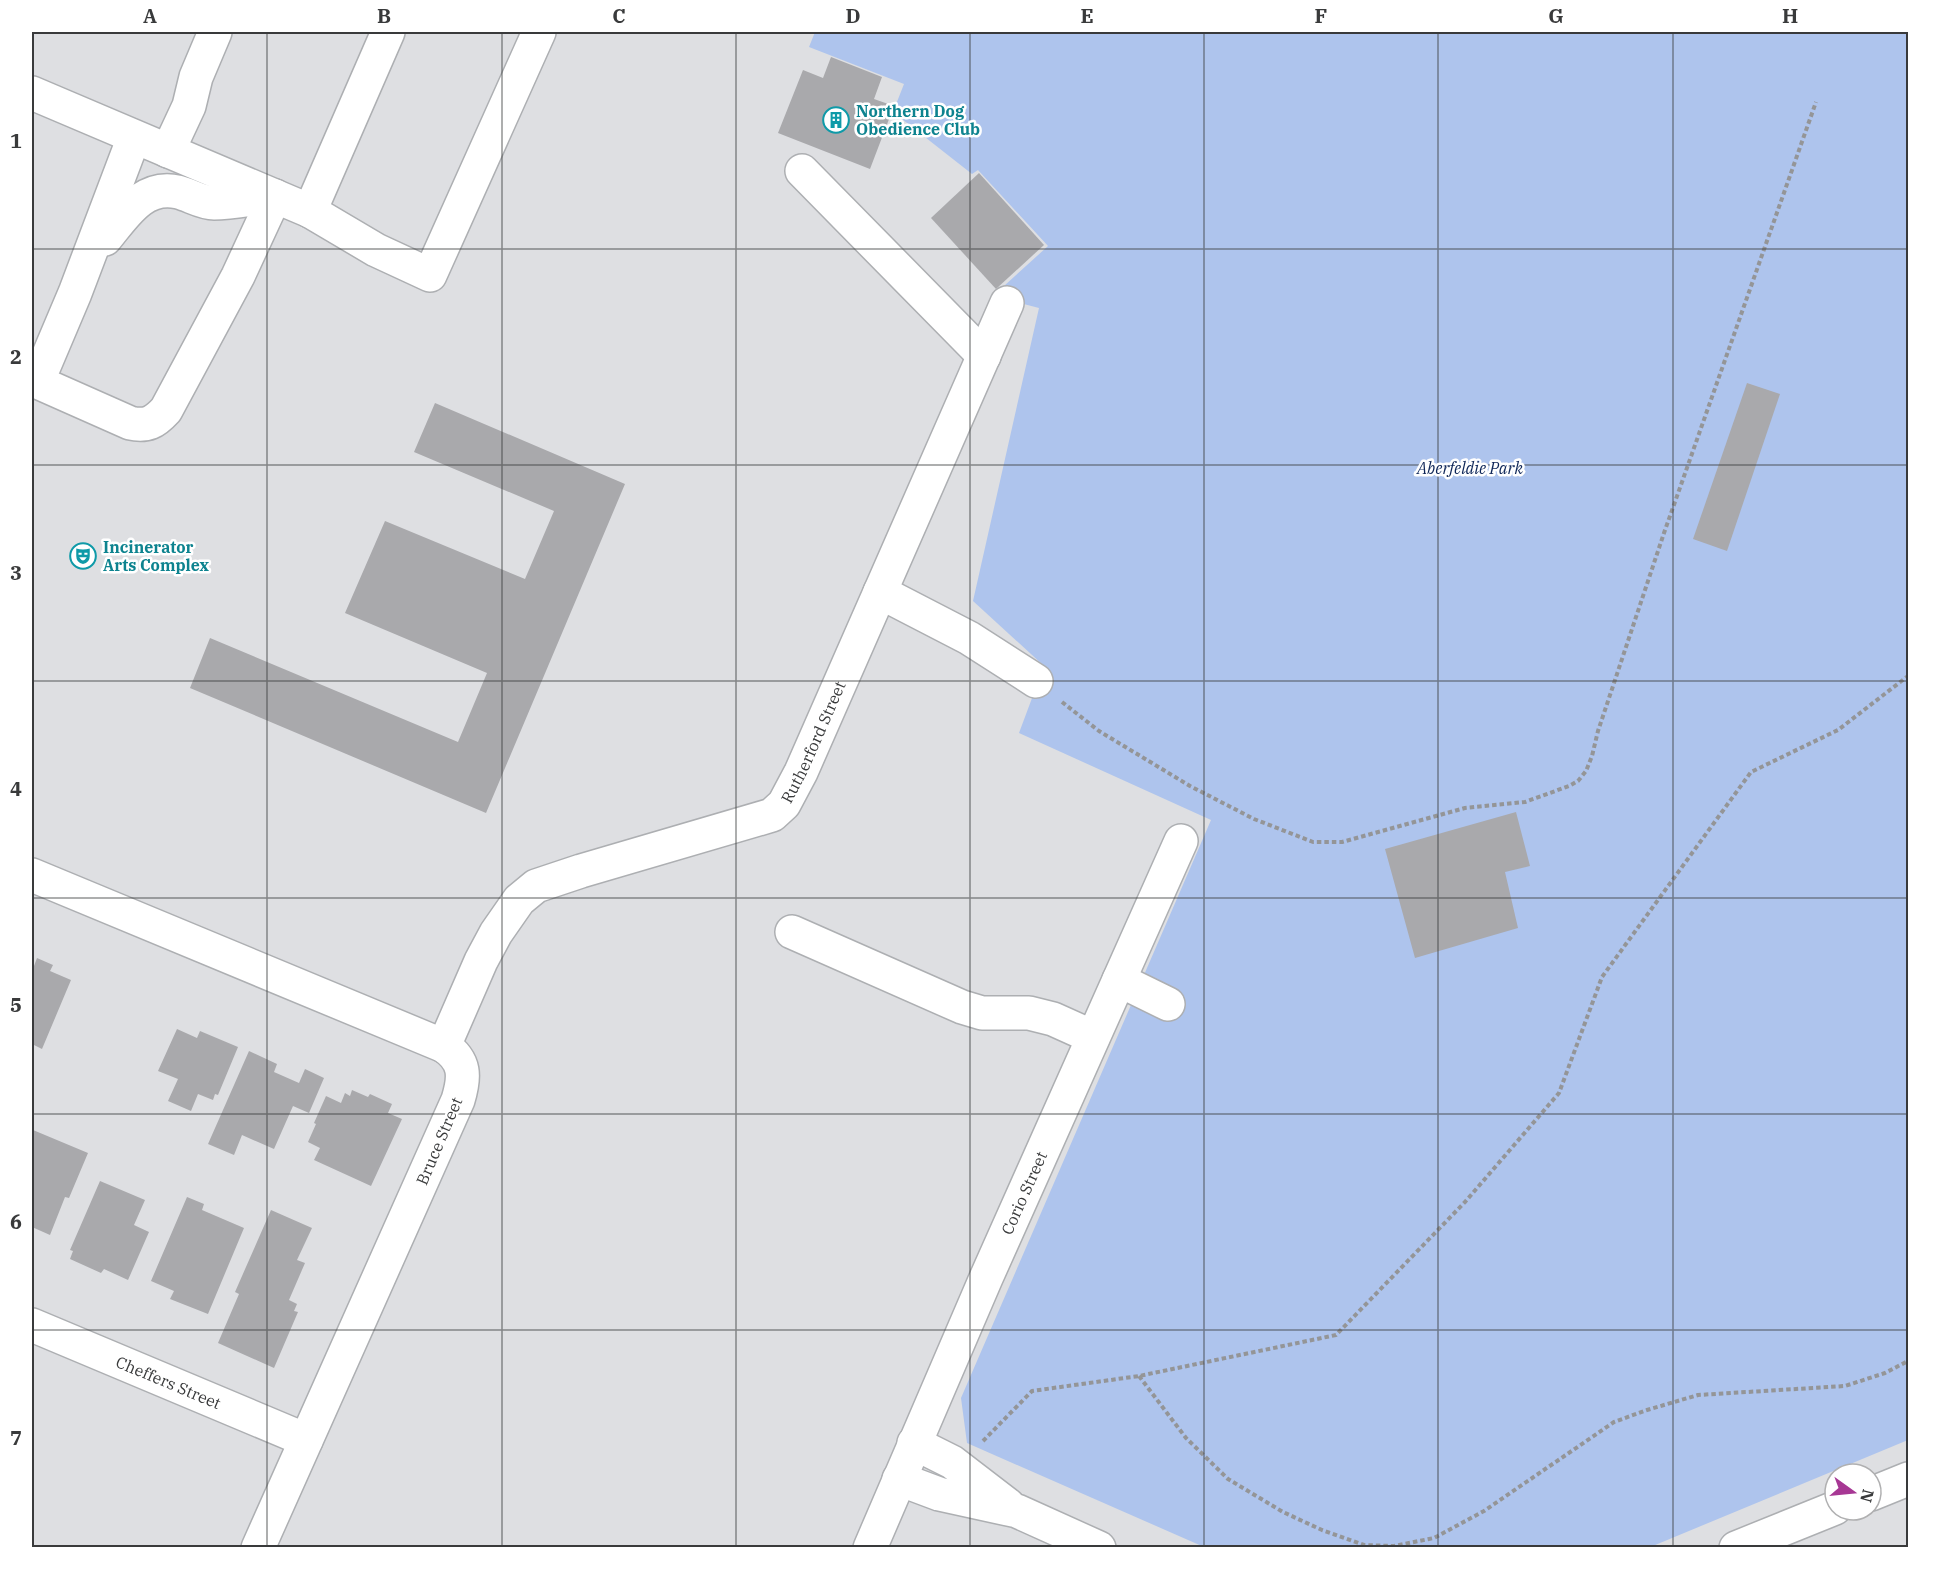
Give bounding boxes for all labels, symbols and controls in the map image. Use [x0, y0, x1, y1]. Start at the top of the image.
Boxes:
text: A [143, 2, 157, 29]
text: B [377, 2, 391, 29]
text: C [612, 2, 626, 29]
text: D [845, 2, 861, 29]
text: E [1080, 2, 1094, 29]
text: F [1315, 2, 1327, 29]
text: G [1548, 2, 1564, 29]
text: H [1782, 2, 1798, 29]
place label: Northern Dog Obedience Club [856, 101, 980, 139]
building icon: Northern Dog Obedience Club [821, 105, 851, 135]
text: 1 [10, 127, 22, 154]
text: 2 [10, 343, 22, 370]
park label: Aberfeldie Park [1416, 458, 1523, 478]
place label: Incinerator Arts Complex [103, 537, 210, 575]
theatre icon: Incinerator Arts Complex [68, 541, 98, 571]
text: 3 [10, 559, 22, 586]
street label: Rutherford Street [776, 678, 850, 806]
text: 4 [10, 775, 22, 802]
text: 5 [10, 991, 22, 1018]
street label: Bruce Street [412, 1094, 467, 1188]
street label: Corio Street [997, 1148, 1051, 1238]
text: 6 [10, 1208, 22, 1235]
street label: Cheffers Street [113, 1351, 224, 1413]
text: 7 [10, 1424, 22, 1451]
north arrow [1823, 1462, 1883, 1522]
text: N [1856, 1487, 1879, 1505]

